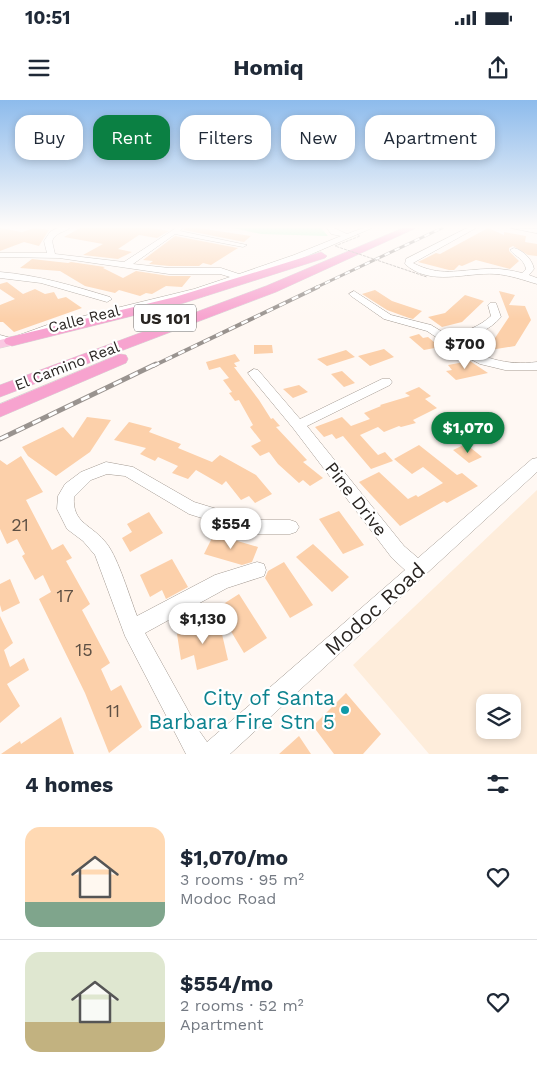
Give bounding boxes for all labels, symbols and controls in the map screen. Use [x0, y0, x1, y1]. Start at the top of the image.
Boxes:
text: 10:51 [25, 6, 70, 29]
icon: menu [25, 54, 53, 82]
icon: share [484, 54, 512, 82]
text: Homiq [233, 55, 304, 80]
chip: Buy [15, 115, 83, 160]
chip: Rent [93, 115, 170, 160]
chip: Filters [180, 115, 271, 160]
chip: New [281, 115, 355, 160]
chip: Apartment [365, 115, 495, 160]
street label: Calle Real [46, 301, 122, 337]
road number: US 101 [134, 304, 196, 332]
pin: $700 [435, 328, 495, 370]
text: $700 [445, 334, 485, 353]
street label: El Camino Real [12, 338, 122, 394]
pin: $1,070 [427, 412, 509, 454]
text: $1,070 [442, 418, 494, 437]
street label: Pine Drive [321, 457, 392, 540]
pin: $554 [201, 508, 261, 550]
house number: 21 [11, 514, 29, 535]
text: $554 [211, 514, 251, 533]
street label: Modoc Road [319, 557, 430, 660]
house number: 17 [56, 585, 74, 606]
pin: $1,130 [162, 602, 244, 645]
text: $1,130 [180, 609, 226, 628]
house number: 15 [75, 639, 93, 660]
place label: City of Santa Barbara Fire Stn 5 [148, 685, 335, 734]
map controls [476, 694, 521, 739]
button: layers [476, 694, 521, 739]
house number: 11 [106, 700, 120, 721]
marker: City of Santa Barbara Fire Stn 5 [339, 704, 351, 716]
icon: filters [484, 770, 512, 798]
text: 4 homes [25, 772, 113, 797]
text: $1,070/mo [180, 845, 288, 870]
icon: home [65, 847, 125, 907]
icon: heart [484, 863, 512, 891]
text: 3 rooms · 95 m² [180, 870, 304, 889]
text: Modoc Road [180, 889, 276, 908]
text: $554/mo [180, 971, 273, 996]
icon: home [65, 972, 125, 1032]
icon: heart [484, 988, 512, 1016]
text: 2 rooms · 52 m² [180, 996, 304, 1015]
text: Apartment [180, 1015, 263, 1034]

